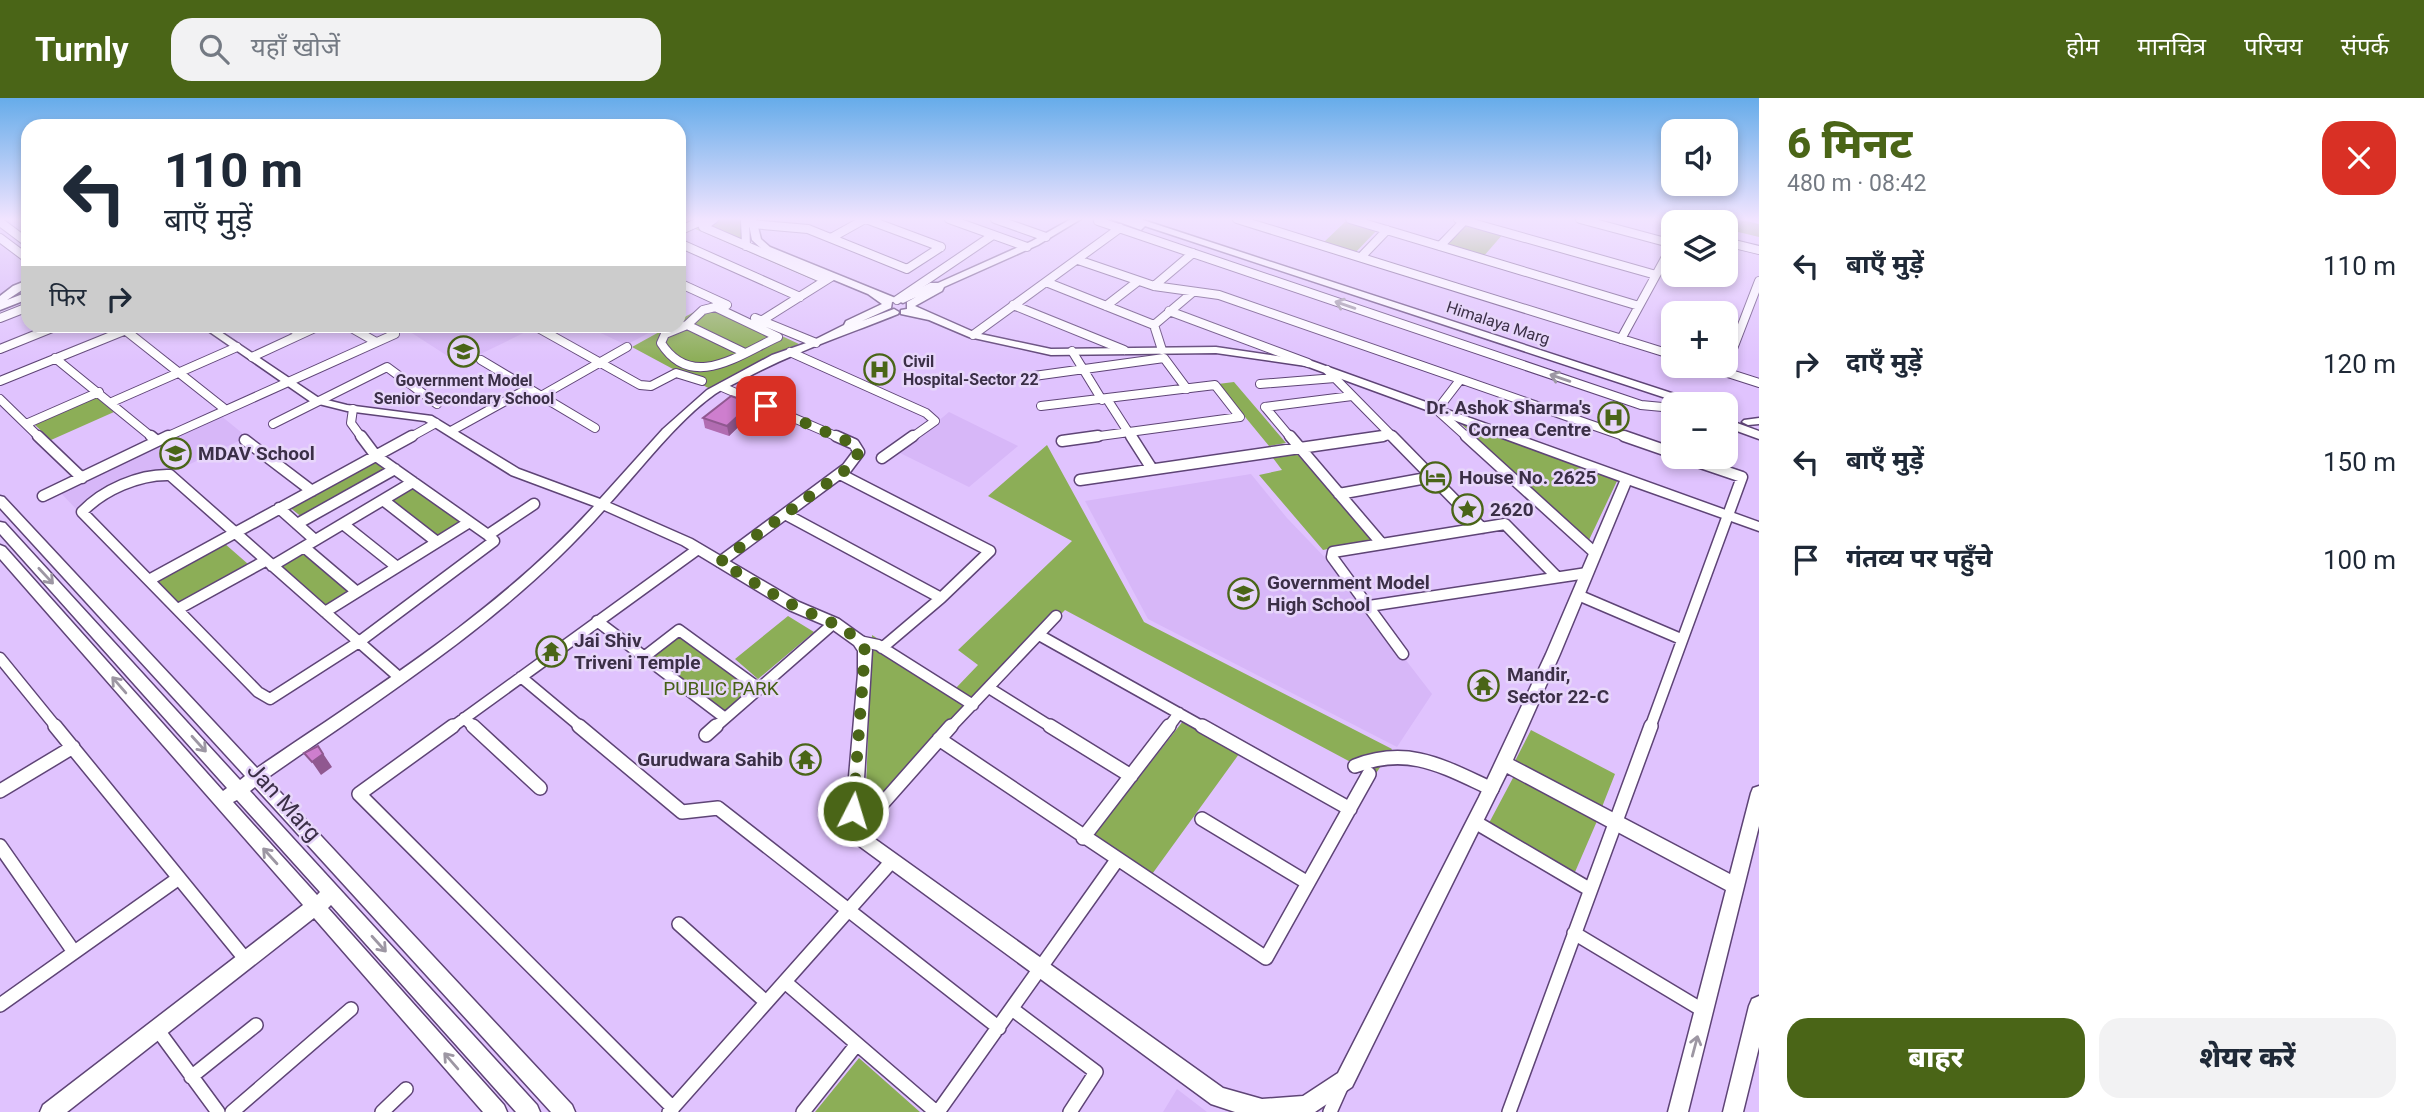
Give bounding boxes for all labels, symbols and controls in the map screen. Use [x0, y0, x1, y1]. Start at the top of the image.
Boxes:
search box [171, 18, 661, 81]
text: Turnly [35, 30, 129, 69]
icon: search [195, 30, 233, 68]
text: यहाँ खोजें [251, 32, 340, 62]
text: होम [2066, 33, 2099, 61]
text: मानचित्र [2137, 33, 2206, 61]
text: परिचय [2244, 33, 2303, 61]
text: संपर्क [2341, 33, 2389, 61]
map controls [1661, 119, 1738, 469]
button: sound [1661, 119, 1738, 196]
text: 6 मिनट [1787, 119, 1912, 168]
button: close [2322, 121, 2396, 195]
text: 110 m [164, 142, 303, 199]
icon: left [49, 147, 140, 238]
text: 480 m · 08:42 [1787, 170, 1926, 197]
text: बाएँ मुड़ें [164, 201, 252, 239]
button: layers [1661, 210, 1738, 287]
icon: left [1787, 247, 1825, 285]
text: बाएँ मुड़ें [1846, 249, 1924, 279]
text: 110 m [2323, 251, 2396, 281]
icon: right [100, 280, 138, 318]
text: फिर [49, 282, 86, 312]
street label: Himalaya Marg [1444, 297, 1552, 349]
one-way arrow [1334, 298, 1356, 311]
button: + [1661, 301, 1738, 378]
school or university icon: Government Model Senior Secondary School [447, 334, 481, 368]
icon: right [1787, 345, 1825, 383]
text: दाएँ मुड़ें [1846, 347, 1922, 377]
text: 120 m [2323, 349, 2396, 379]
place label: Civil Hospital-Sector 22 [903, 352, 1039, 389]
hospital icon: Civil Hospital-Sector 22 [863, 353, 897, 387]
place label: Government Model Senior Secondary School [374, 371, 554, 408]
one-way arrow [1550, 371, 1572, 383]
pin [736, 376, 796, 436]
icon: arrive [747, 387, 785, 425]
button: − [1661, 392, 1738, 469]
place label: Dr. Ashok Sharma's Cornea Centre [1426, 396, 1591, 441]
hospital icon: Dr. Ashok Sharma's Cornea Centre [1597, 401, 1631, 435]
school or university icon: MDAV School [158, 436, 192, 470]
place label: MDAV School [198, 442, 315, 465]
icon: left [1787, 443, 1825, 481]
text: बाएँ मुड़ें [1846, 445, 1924, 475]
text: 150 m [2323, 447, 2396, 477]
hotel icon: House No. 2625 [1419, 460, 1453, 494]
place label: House No. 2625 [1459, 466, 1597, 489]
place icon: 2620 [1450, 492, 1484, 526]
place label: 2620 [1490, 498, 1534, 521]
icon: arrive [1787, 541, 1825, 579]
text: गंतव्य पर पहुँचे [1846, 543, 1993, 573]
text: 100 m [2323, 545, 2396, 575]
one-way arrow [38, 567, 55, 584]
place label: Government Model High School [1267, 571, 1430, 616]
school or university icon: Government Model High School [1227, 576, 1261, 610]
place label: Jai Shiv Triveni Temple [574, 629, 700, 674]
temple icon: Jai Shiv Triveni Temple [534, 634, 568, 668]
place label: Mandir, Sector 22-C [1507, 663, 1609, 708]
temple icon: Mandir, Sector 22-C [1467, 668, 1501, 702]
one-way arrow [111, 676, 127, 694]
park label: PUBLIC PARK [663, 677, 779, 700]
one-way arrow [191, 735, 207, 753]
temple icon: Gurudwara Sahib [789, 742, 823, 776]
place label: Gurudwara Sahib [637, 748, 783, 771]
street label: Jan Marg [242, 757, 326, 847]
position arrow [816, 774, 890, 848]
one-way arrow [262, 847, 278, 865]
one-way arrow [370, 934, 386, 952]
button: बाहर [1787, 1018, 2085, 1098]
button: शेयर करें [2099, 1018, 2396, 1098]
one-way arrow [1689, 1035, 1702, 1058]
one-way arrow [443, 1053, 460, 1070]

